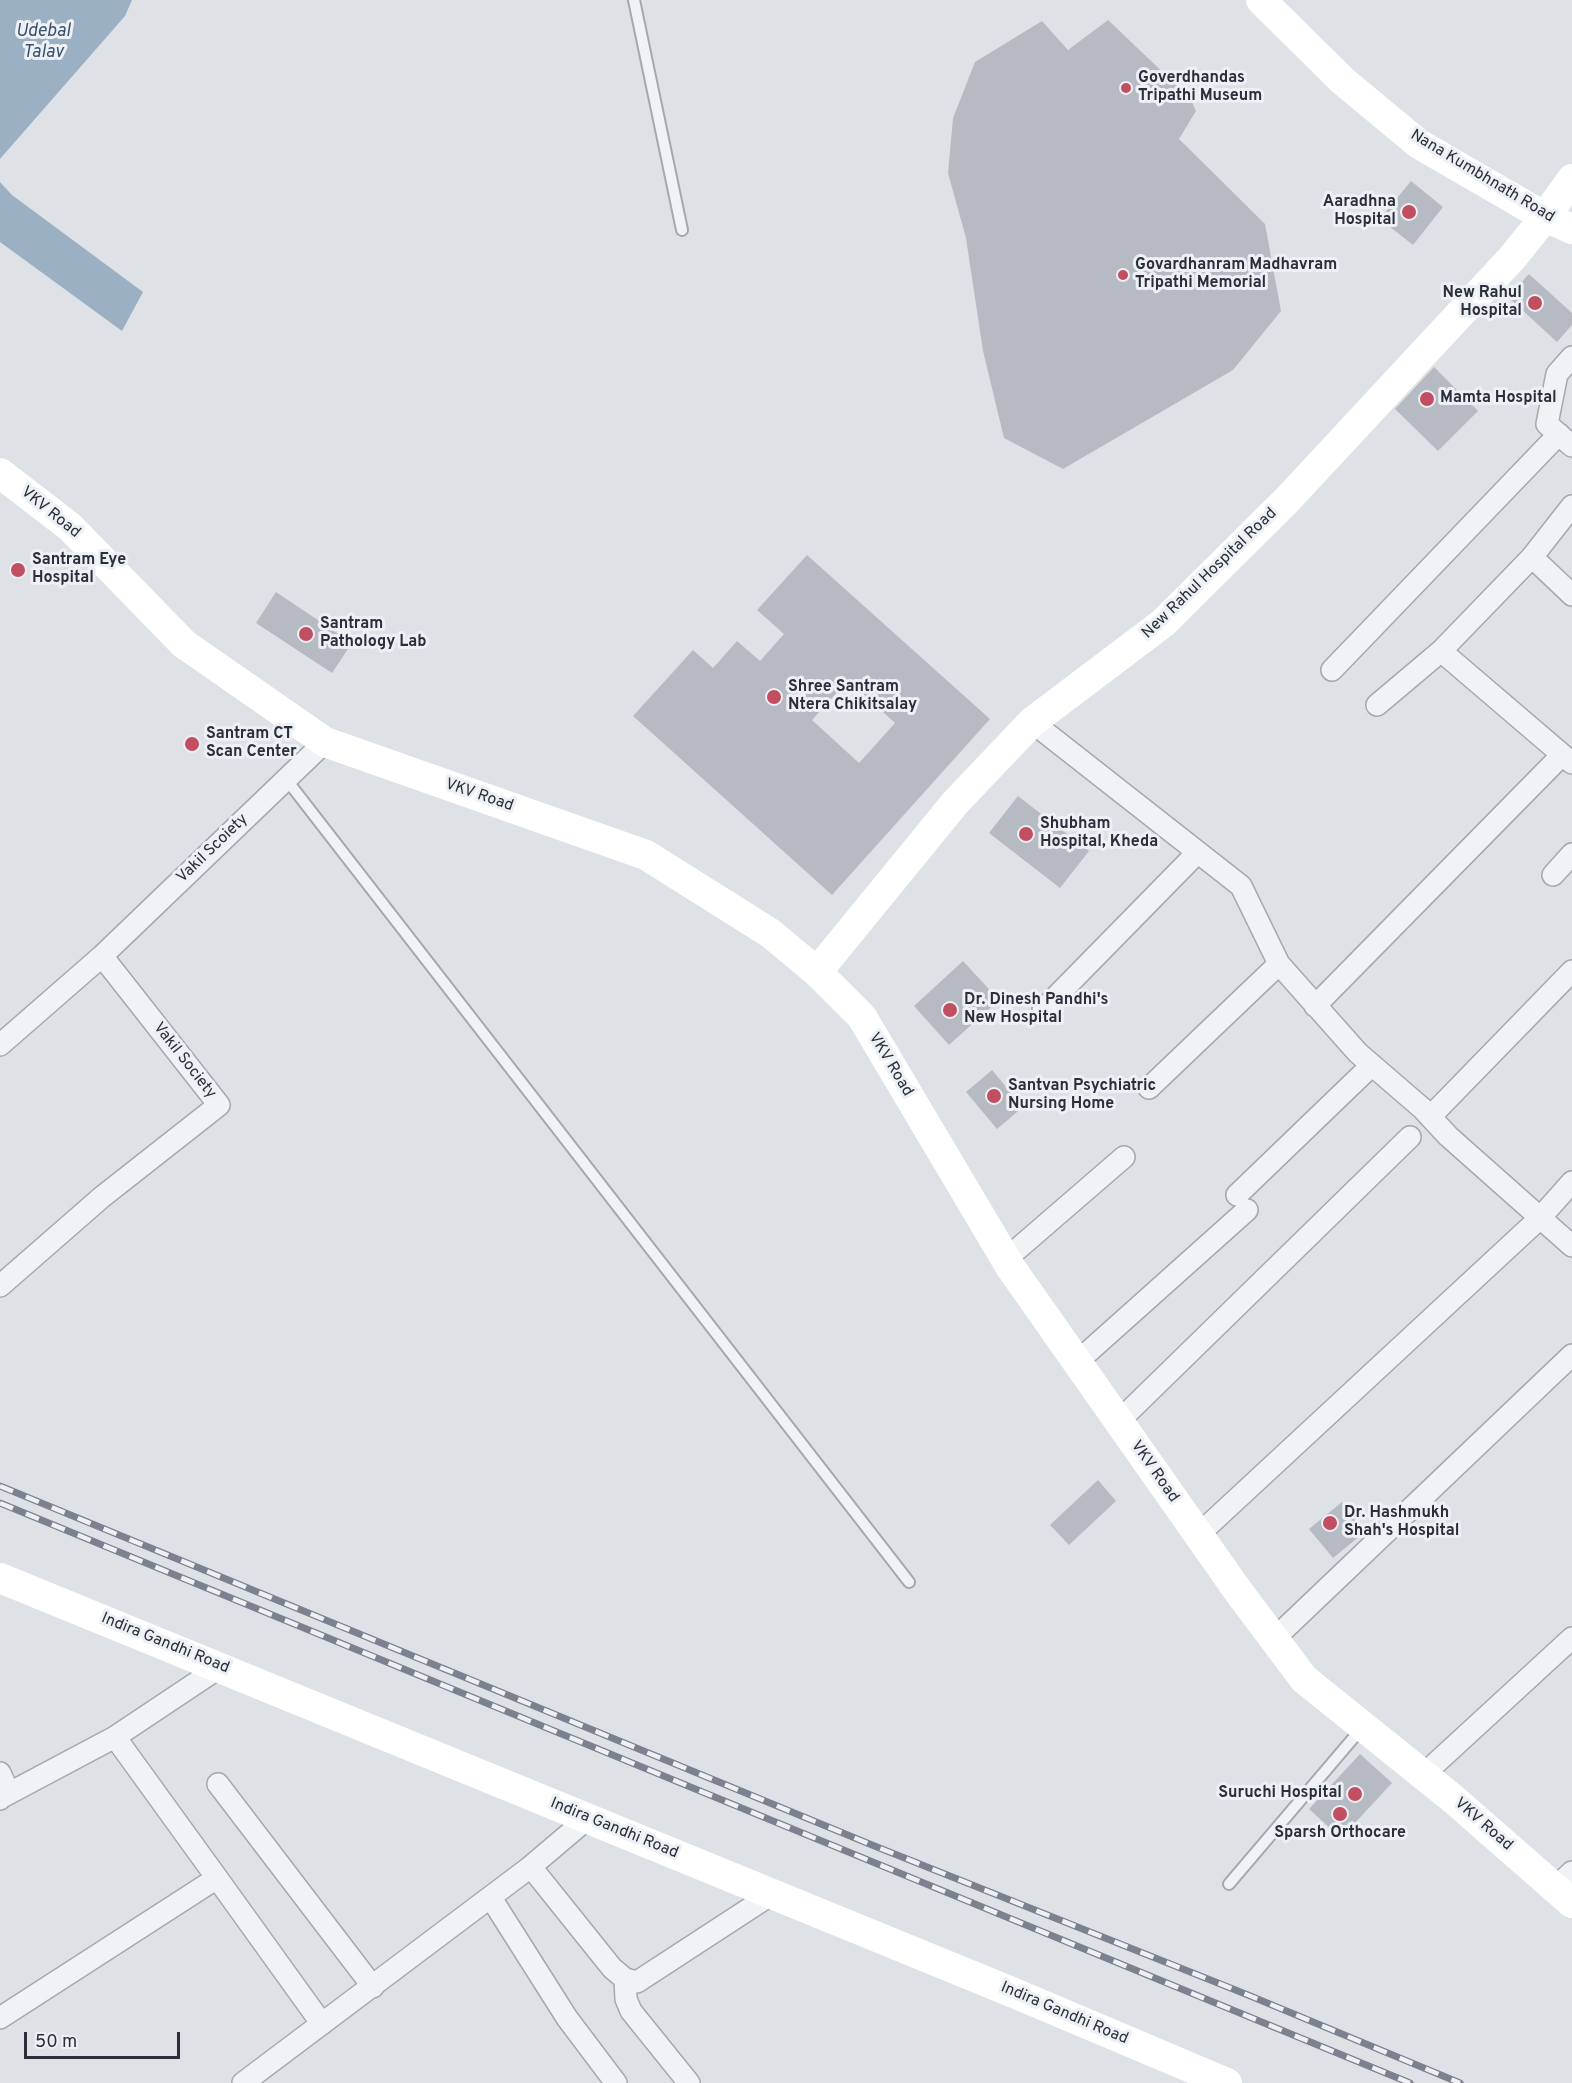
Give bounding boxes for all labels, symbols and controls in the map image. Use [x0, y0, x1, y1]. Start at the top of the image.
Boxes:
water label: Udebal Talav [16, 21, 70, 63]
place label: Goverdhandas Tripathi Museum [1138, 69, 1262, 107]
marker: Goverdhandas Tripathi Museum [1119, 81, 1133, 95]
street label: Nana Kumbhnath Road [1406, 126, 1558, 228]
place label: Aaradhna Hospital [1323, 193, 1396, 231]
marker: Aaradhna Hospital [1400, 203, 1418, 221]
place label: Govardhanram Madhavram Tripathi Memorial [1135, 256, 1337, 294]
marker: Govardhanram Madhavram Tripathi Memorial [1116, 268, 1130, 282]
place label: New Rahul Hospital [1443, 284, 1522, 322]
marker: New Rahul Hospital [1526, 294, 1544, 312]
place label: Mamta Hospital [1440, 389, 1557, 409]
marker: Mamta Hospital [1418, 390, 1436, 408]
street label: VKV Road [16, 483, 84, 543]
street label: New Rahul Hospital Road [1139, 505, 1281, 643]
place label: Santram Eye Hospital [32, 551, 126, 589]
marker: Santram Eye Hospital [9, 561, 27, 579]
place label: Santram Pathology Lab [320, 615, 426, 653]
marker: Santram Pathology Lab [297, 625, 315, 643]
place label: Shree Santram Ntera Chikitsalay [788, 678, 917, 716]
marker: Shree Santram Ntera Chikitsalay [765, 688, 783, 706]
place label: Santram CT Scan Center [206, 725, 297, 763]
marker: Santram CT Scan Center [183, 735, 201, 753]
street label: VKV Road [442, 775, 516, 817]
street label: Vakil Scoiety [173, 810, 253, 888]
place label: Shubham Hospital, Kheda [1040, 815, 1158, 853]
marker: Shubham Hospital, Kheda [1017, 825, 1035, 843]
place label: Dr. Dinesh Pandhi's New Hospital [964, 991, 1108, 1029]
marker: Dr. Dinesh Pandhi's New Hospital [941, 1001, 959, 1019]
street label: Vakil Society [148, 1019, 220, 1103]
street label: VKV Road [863, 1030, 917, 1100]
place label: Santvan Psychiatric Nursing Home [1008, 1077, 1156, 1115]
marker: Santvan Psychiatric Nursing Home [985, 1087, 1003, 1105]
street label: VKV Road [1126, 1437, 1182, 1507]
place label: Dr. Hashmukh Shah's Hospital [1344, 1504, 1459, 1542]
marker: Dr. Hashmukh Shah's Hospital [1321, 1514, 1339, 1532]
street label: Indira Gandhi Road [98, 1610, 232, 1678]
place label: Suruchi Hospital [1218, 1784, 1342, 1804]
marker: Suruchi Hospital [1346, 1785, 1364, 1803]
street label: VKV Road [1450, 1794, 1516, 1856]
street label: Indira Gandhi Road [547, 1795, 681, 1863]
marker: Sparsh Orthocare [1331, 1805, 1349, 1823]
place label: Sparsh Orthocare [1274, 1824, 1406, 1844]
street label: Indira Gandhi Road [997, 1978, 1131, 2050]
scale bar [27, 2020, 183, 2058]
text: 50 m [35, 2031, 77, 2054]

